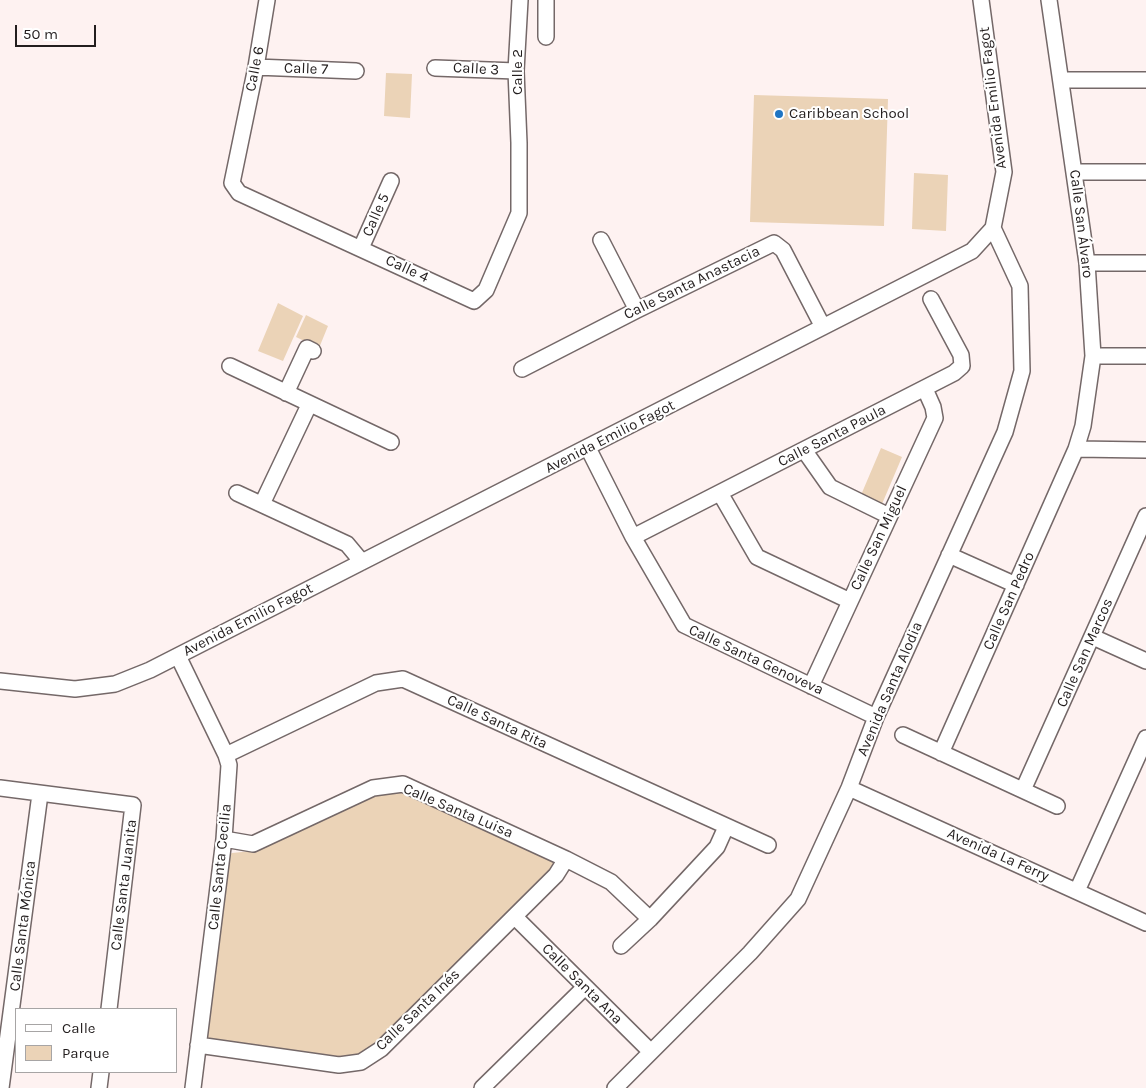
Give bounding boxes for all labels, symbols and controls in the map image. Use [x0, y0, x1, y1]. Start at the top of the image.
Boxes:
scale bar [18, 15, 99, 47]
text: 50 m [23, 25, 58, 43]
street label: Avenida Emilio Fagot [975, 26, 1011, 170]
street label: Calle 6 [242, 45, 268, 93]
street label: Calle 2 [509, 49, 527, 95]
street label: Calle 7 [284, 59, 328, 79]
street label: Calle 3 [453, 59, 499, 79]
place label: Caribbean School [789, 105, 909, 123]
marker: Caribbean School [773, 108, 785, 120]
street label: Calle San Álvaro [1065, 169, 1097, 279]
street label: Calle 5 [359, 191, 393, 239]
street label: Calle Santa Anastacia [621, 242, 763, 324]
street label: Calle 4 [383, 251, 431, 287]
street label: Avenida Emilio Fagot [542, 396, 678, 478]
street label: Calle Santa Paula [775, 401, 889, 471]
street label: Calle San Miguel [847, 483, 911, 593]
street label: Calle San Pedro [979, 549, 1039, 653]
street label: Avenida Emilio Fagot [180, 579, 316, 661]
street label: Calle San Marcos [1053, 596, 1117, 710]
street label: Avenida Santa Alodia [854, 619, 926, 759]
street label: Calle Santa Genoveva [686, 621, 826, 699]
street label: Calle Santa Rita [444, 691, 550, 753]
street label: Calle Santa Luisa [400, 780, 516, 842]
street label: Calle Santa Cecilia [204, 803, 236, 931]
street label: Calle Santa Juanita [107, 819, 141, 951]
street label: Avenida La Ferry [944, 824, 1052, 886]
street label: Calle Santa Mónica [6, 860, 40, 992]
street label: Calle Santa Ana [538, 940, 626, 1028]
street label: Calle Santa Inés [372, 965, 464, 1055]
legend [15, 1008, 178, 1073]
text: Calle [62, 1019, 96, 1037]
text: Parque [62, 1044, 110, 1062]

